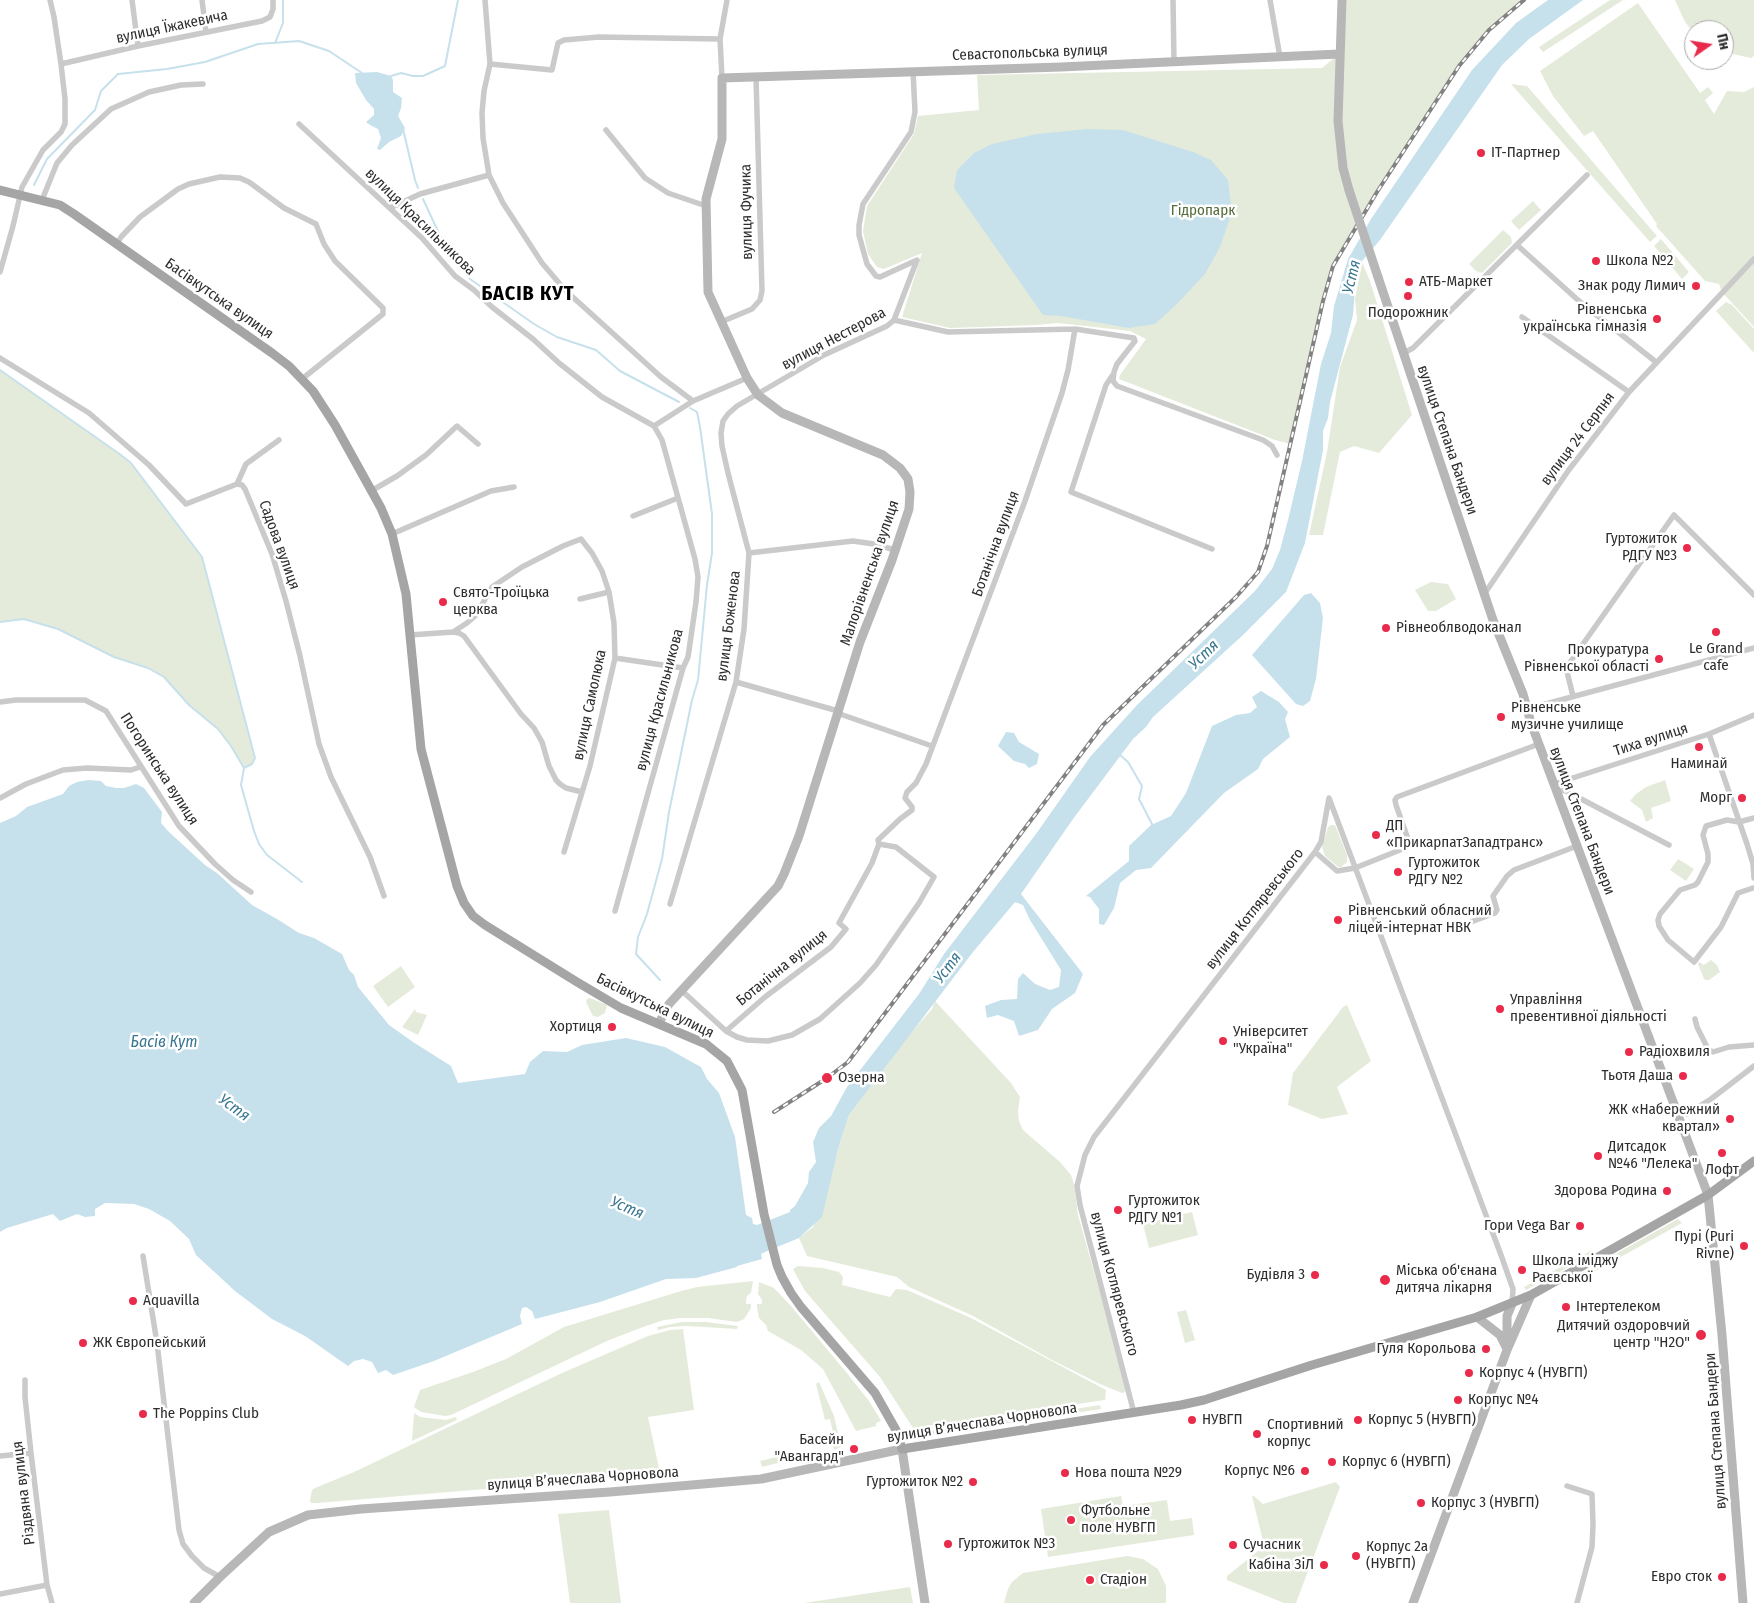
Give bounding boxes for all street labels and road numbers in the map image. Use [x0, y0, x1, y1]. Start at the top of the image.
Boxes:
street label: вулиця Їжакевича [114, 6, 230, 48]
street label: Севастопольська вулиця [952, 41, 1108, 65]
street label: вулиця Фучика [737, 164, 757, 260]
street label: вулиця Красильникова [361, 165, 479, 279]
street label: Басівкутська вулиця [161, 255, 277, 343]
street label: вулиця Нестерова [779, 304, 889, 374]
street label: вулиця Степана Бандери [1413, 363, 1481, 517]
street label: вулиця 24 Серпня [1537, 389, 1619, 489]
street label: Ботанічна вулиця [968, 489, 1024, 599]
street label: Садова вулиця [255, 498, 303, 592]
street label: Малорівненська вулиця [837, 498, 903, 648]
street label: вулиця Боженова [713, 569, 745, 683]
street label: вулиця Красильникова [632, 627, 688, 773]
street label: вулиця Самолюка [569, 648, 611, 762]
street label: Погоринська вулиця [116, 709, 202, 829]
street label: Тиха вулиця [1612, 720, 1690, 760]
street label: вулиця Степана Бандери [1545, 745, 1619, 897]
street label: вулиця Котляревського [1202, 845, 1308, 973]
street label: Ботанічна вулиця [733, 926, 831, 1010]
street label: Басівкутська вулиця [593, 970, 717, 1042]
street label: вулиця Котляревського [1086, 1210, 1142, 1358]
street label: вулиця Степана Бандери [1702, 1352, 1730, 1510]
street label: вулиця Вʼячеслава Чорновола [886, 1399, 1078, 1447]
street label: Різдвяна вулиця [9, 1440, 39, 1546]
street label: вулиця Вʼячеслава Чорновола [487, 1463, 679, 1495]

